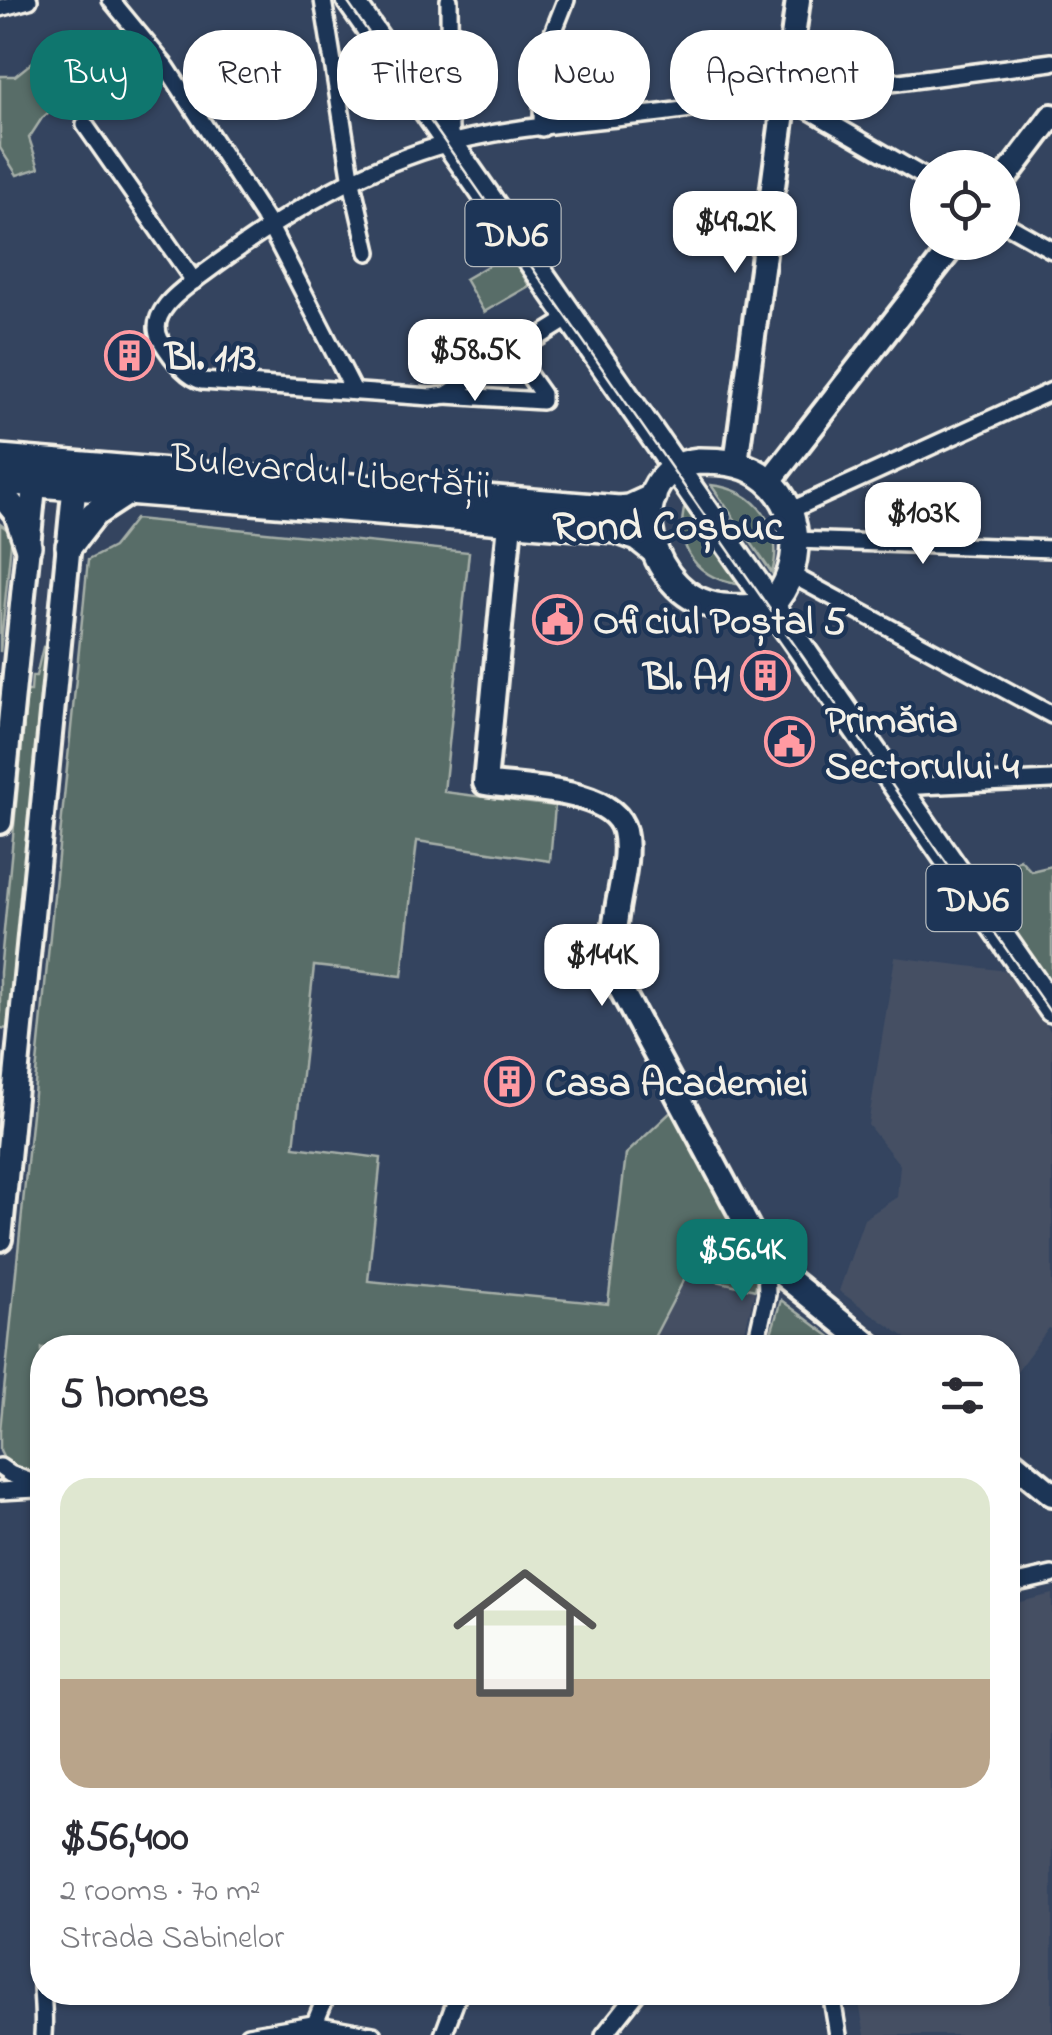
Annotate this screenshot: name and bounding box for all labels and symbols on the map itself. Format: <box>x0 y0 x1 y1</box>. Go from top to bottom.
pin: $49.2K <box>654 191 816 276</box>
road number: DN6 <box>466 200 560 266</box>
pin: $58.5K <box>394 319 556 404</box>
building icon: Bl. 113 <box>104 329 156 381</box>
place label: Bl. 113 <box>163 330 256 389</box>
street label: Bulevardul Libertății <box>167 431 493 518</box>
pin: $103K <box>853 482 993 567</box>
district label: Rond Coșbuc <box>553 498 785 559</box>
public building icon: Oficiul Poștal 5 <box>532 593 584 645</box>
place label: Oficiul Poștal 5 <box>593 594 846 653</box>
building icon: Bl. A1 <box>739 649 791 701</box>
place label: Bl. A1 <box>641 650 730 709</box>
place label: Primăria Sectorului 4 <box>825 693 1019 798</box>
public building icon: Primăria Sectorului 4 <box>764 715 816 767</box>
road number: DN6 <box>926 865 1022 931</box>
pin: $144K <box>532 924 672 1009</box>
building icon: Casa Academiei <box>484 1055 536 1107</box>
place label: Casa Academiei <box>545 1056 808 1115</box>
pin: $56.4K <box>661 1219 823 1304</box>

